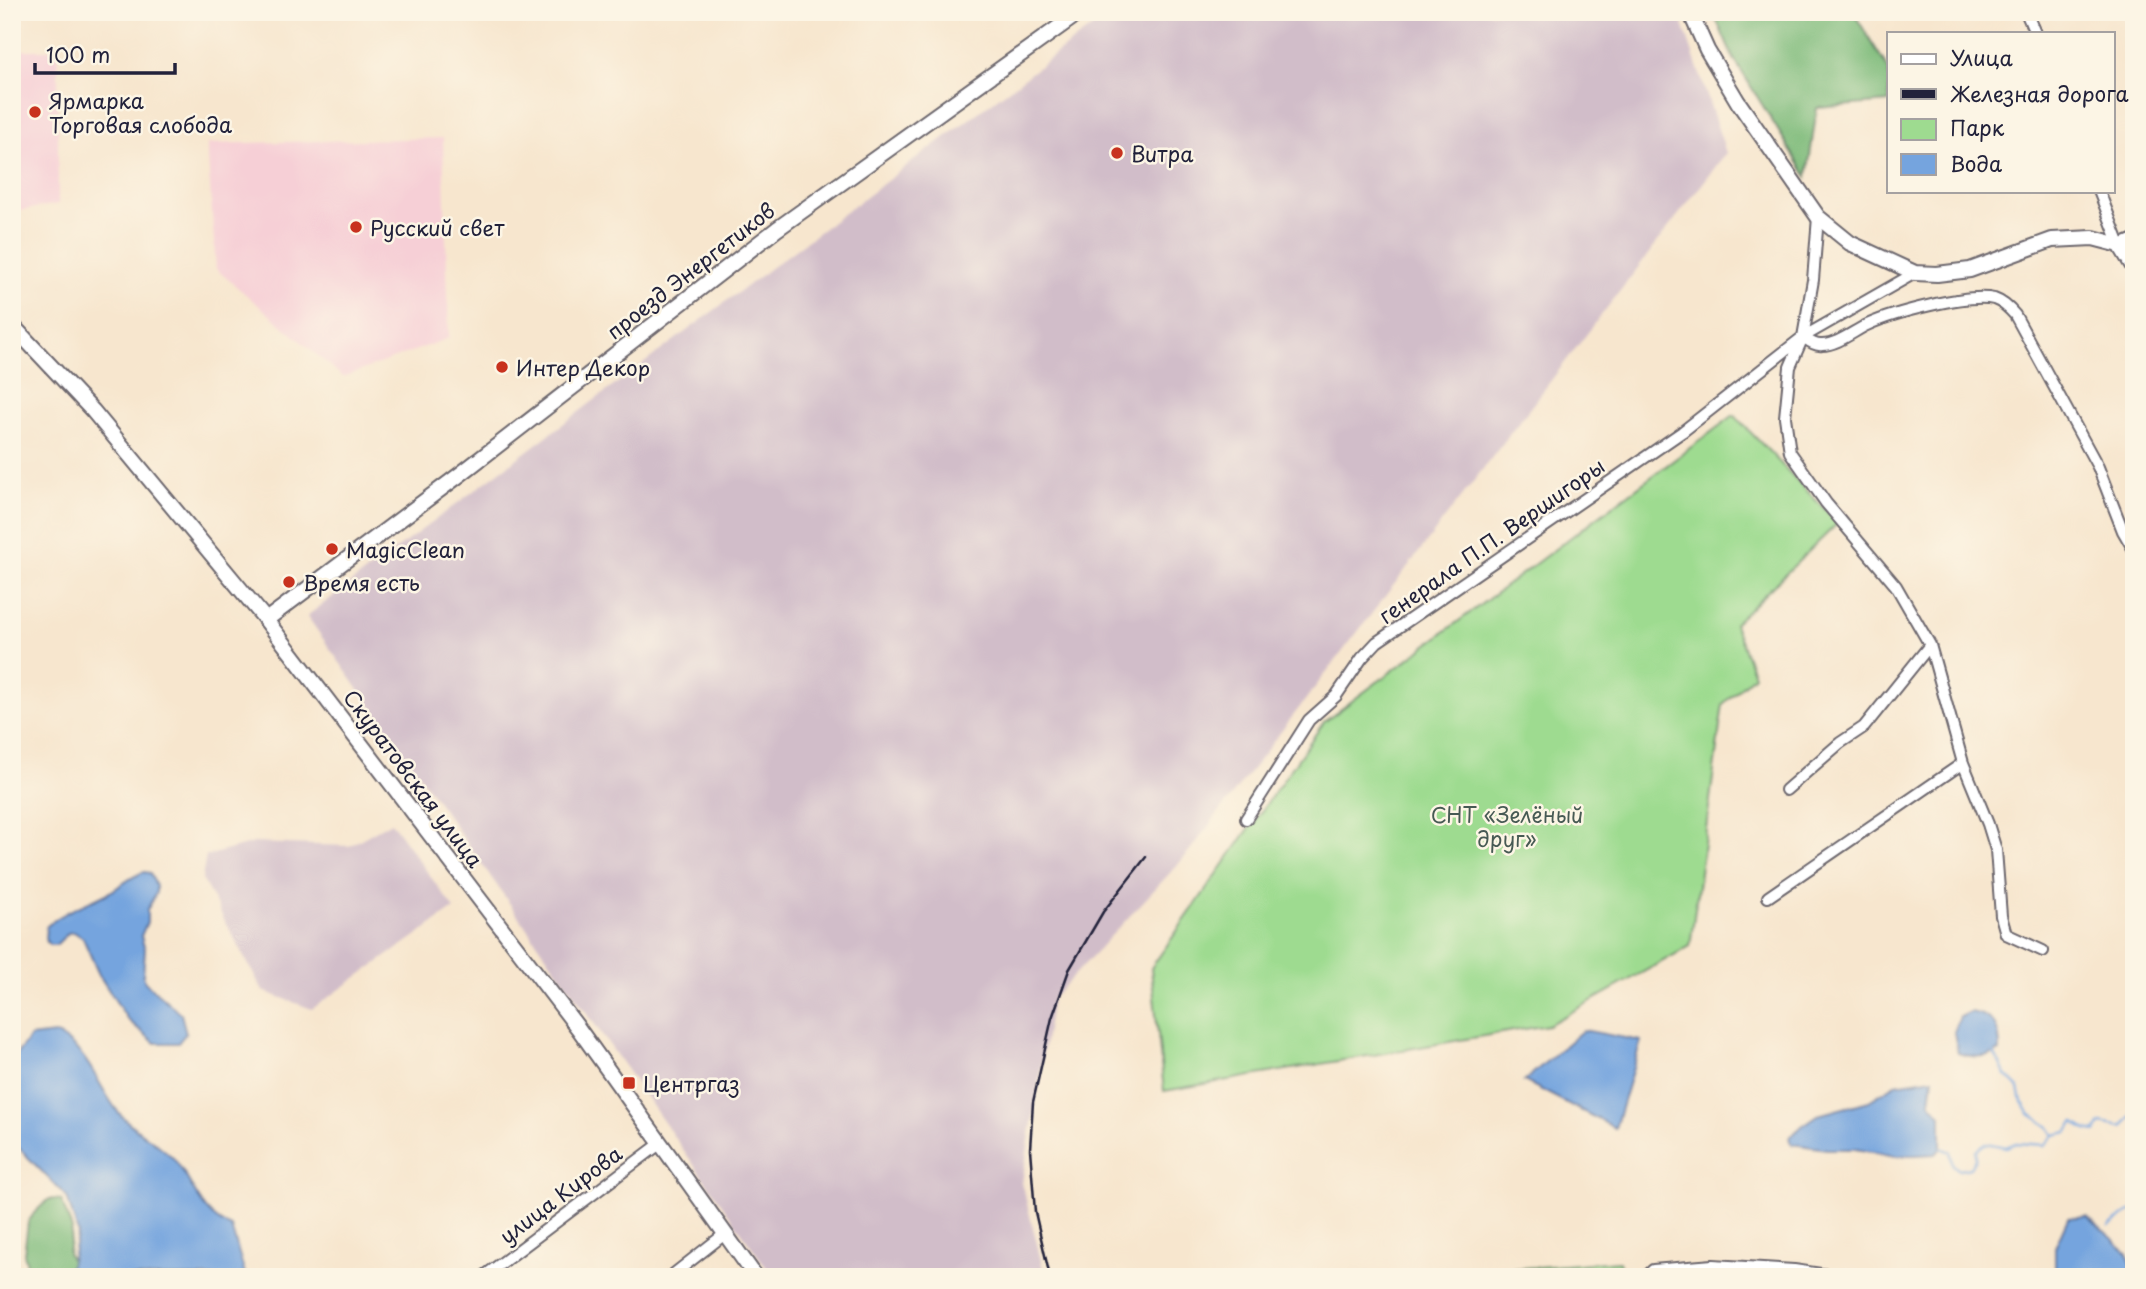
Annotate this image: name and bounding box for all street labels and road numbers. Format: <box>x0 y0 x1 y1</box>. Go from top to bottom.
street label: проезд Энергетиков <box>599 194 781 346</box>
street label: генерала П.П. Вершигоры <box>1371 449 1611 631</box>
street label: Скуратовская улица <box>336 682 492 874</box>
street label: улица Кирова <box>492 1137 628 1251</box>

